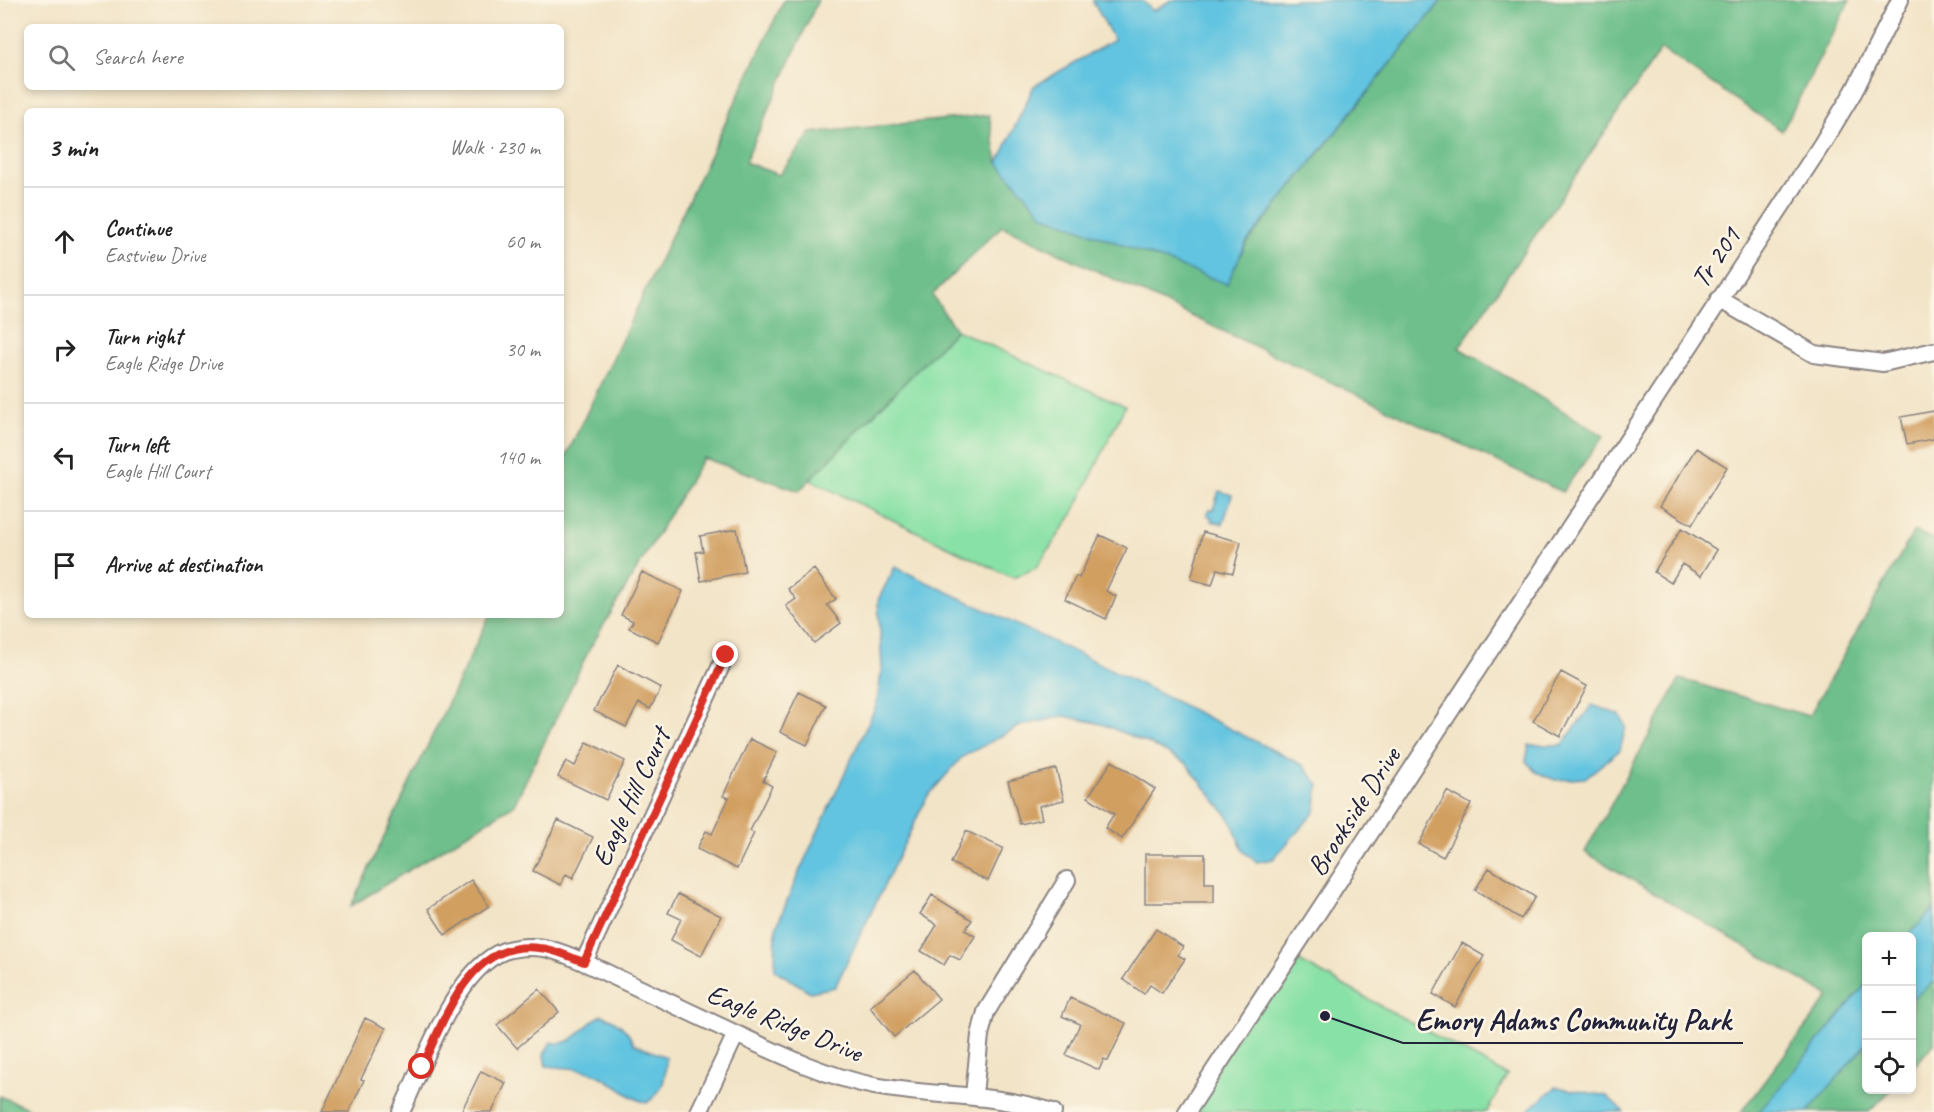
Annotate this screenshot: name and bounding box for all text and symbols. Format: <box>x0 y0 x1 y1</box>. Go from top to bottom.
search box <box>24 24 564 90</box>
icon: search <box>45 41 78 74</box>
text: Search here <box>93 43 183 71</box>
text: 3 min <box>48 131 98 164</box>
text: Walk · 230 m <box>450 135 540 160</box>
text: Continue <box>105 215 171 243</box>
street label: Tr 201 <box>1683 219 1749 294</box>
icon: ahead <box>48 225 81 258</box>
text: 60 m <box>506 229 540 254</box>
text: Eastview Drive <box>105 243 205 268</box>
text: Turn right <box>105 323 182 351</box>
icon: right <box>48 333 81 366</box>
text: 30 m <box>506 337 540 362</box>
text: Eagle Ridge Drive <box>105 351 223 376</box>
text: Turn left <box>105 431 169 459</box>
icon: left <box>48 441 81 474</box>
text: 140 m <box>497 445 540 470</box>
text: Eagle Hill Court <box>105 459 211 484</box>
icon: arrive <box>48 549 81 582</box>
text: Arrive at destination <box>105 551 262 579</box>
route end <box>712 641 738 667</box>
street label: Eagle Hill Court <box>583 719 679 872</box>
street label: Brookside Drive <box>1299 739 1409 882</box>
map controls <box>1862 932 1916 1094</box>
button: + <box>1862 932 1916 986</box>
street label: Eagle Ridge Drive <box>702 975 869 1070</box>
button: − <box>1862 986 1916 1040</box>
callout: Emory Adams Community Park <box>1403 995 1743 1043</box>
text: Emory Adams Community Park <box>1416 1001 1733 1040</box>
button: locate <box>1862 1040 1916 1094</box>
route start <box>408 1053 434 1079</box>

